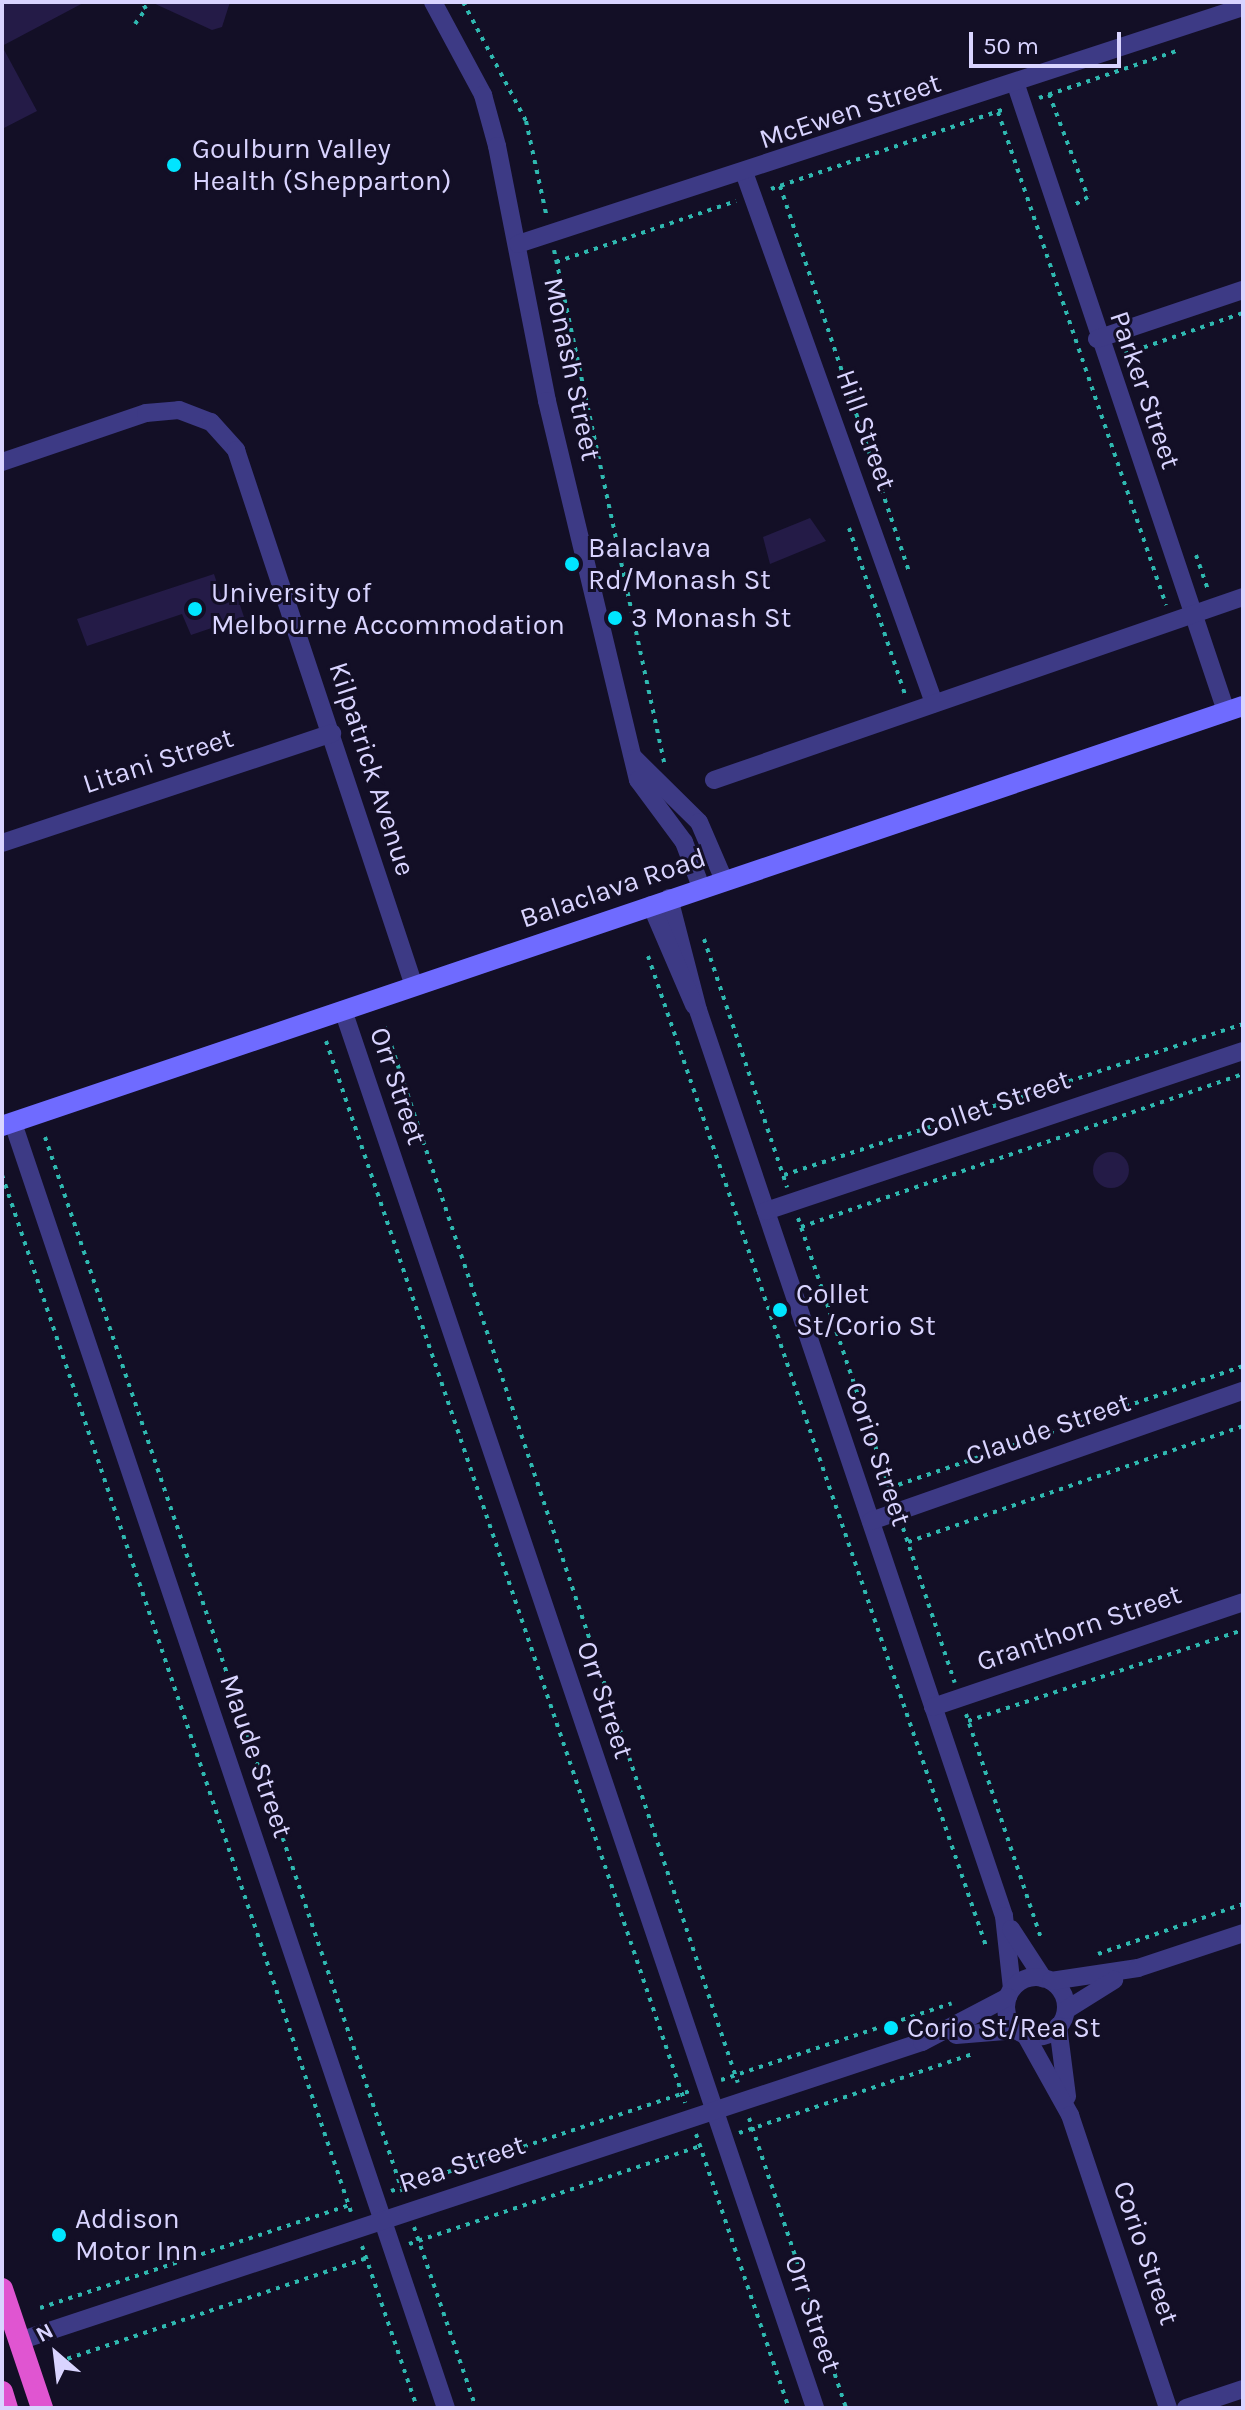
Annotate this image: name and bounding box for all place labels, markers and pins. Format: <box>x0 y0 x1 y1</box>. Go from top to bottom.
place label: Goulburn Valley Health (Shepparton) <box>192 132 452 198</box>
marker: Goulburn Valley Health (Shepparton) <box>163 154 185 176</box>
place label: Balaclava Rd/Monash St <box>588 531 771 597</box>
marker: Balaclava Rd/Monash St <box>563 555 581 573</box>
place label: University of Melbourne Accommodation <box>211 576 565 642</box>
marker: University of Melbourne Accommodation <box>186 600 204 618</box>
place label: 3 Monash St <box>631 601 791 635</box>
marker: 3 Monash St <box>606 609 624 627</box>
place label: Collet St/Corio St <box>796 1277 936 1343</box>
marker: Collet St/Corio St <box>771 1301 789 1319</box>
place label: Corio St/Rea St <box>907 2011 1100 2045</box>
marker: Corio St/Rea St <box>882 2019 900 2037</box>
place label: Addison Motor Inn <box>75 2202 198 2268</box>
marker: Addison Motor Inn <box>50 2226 68 2244</box>

